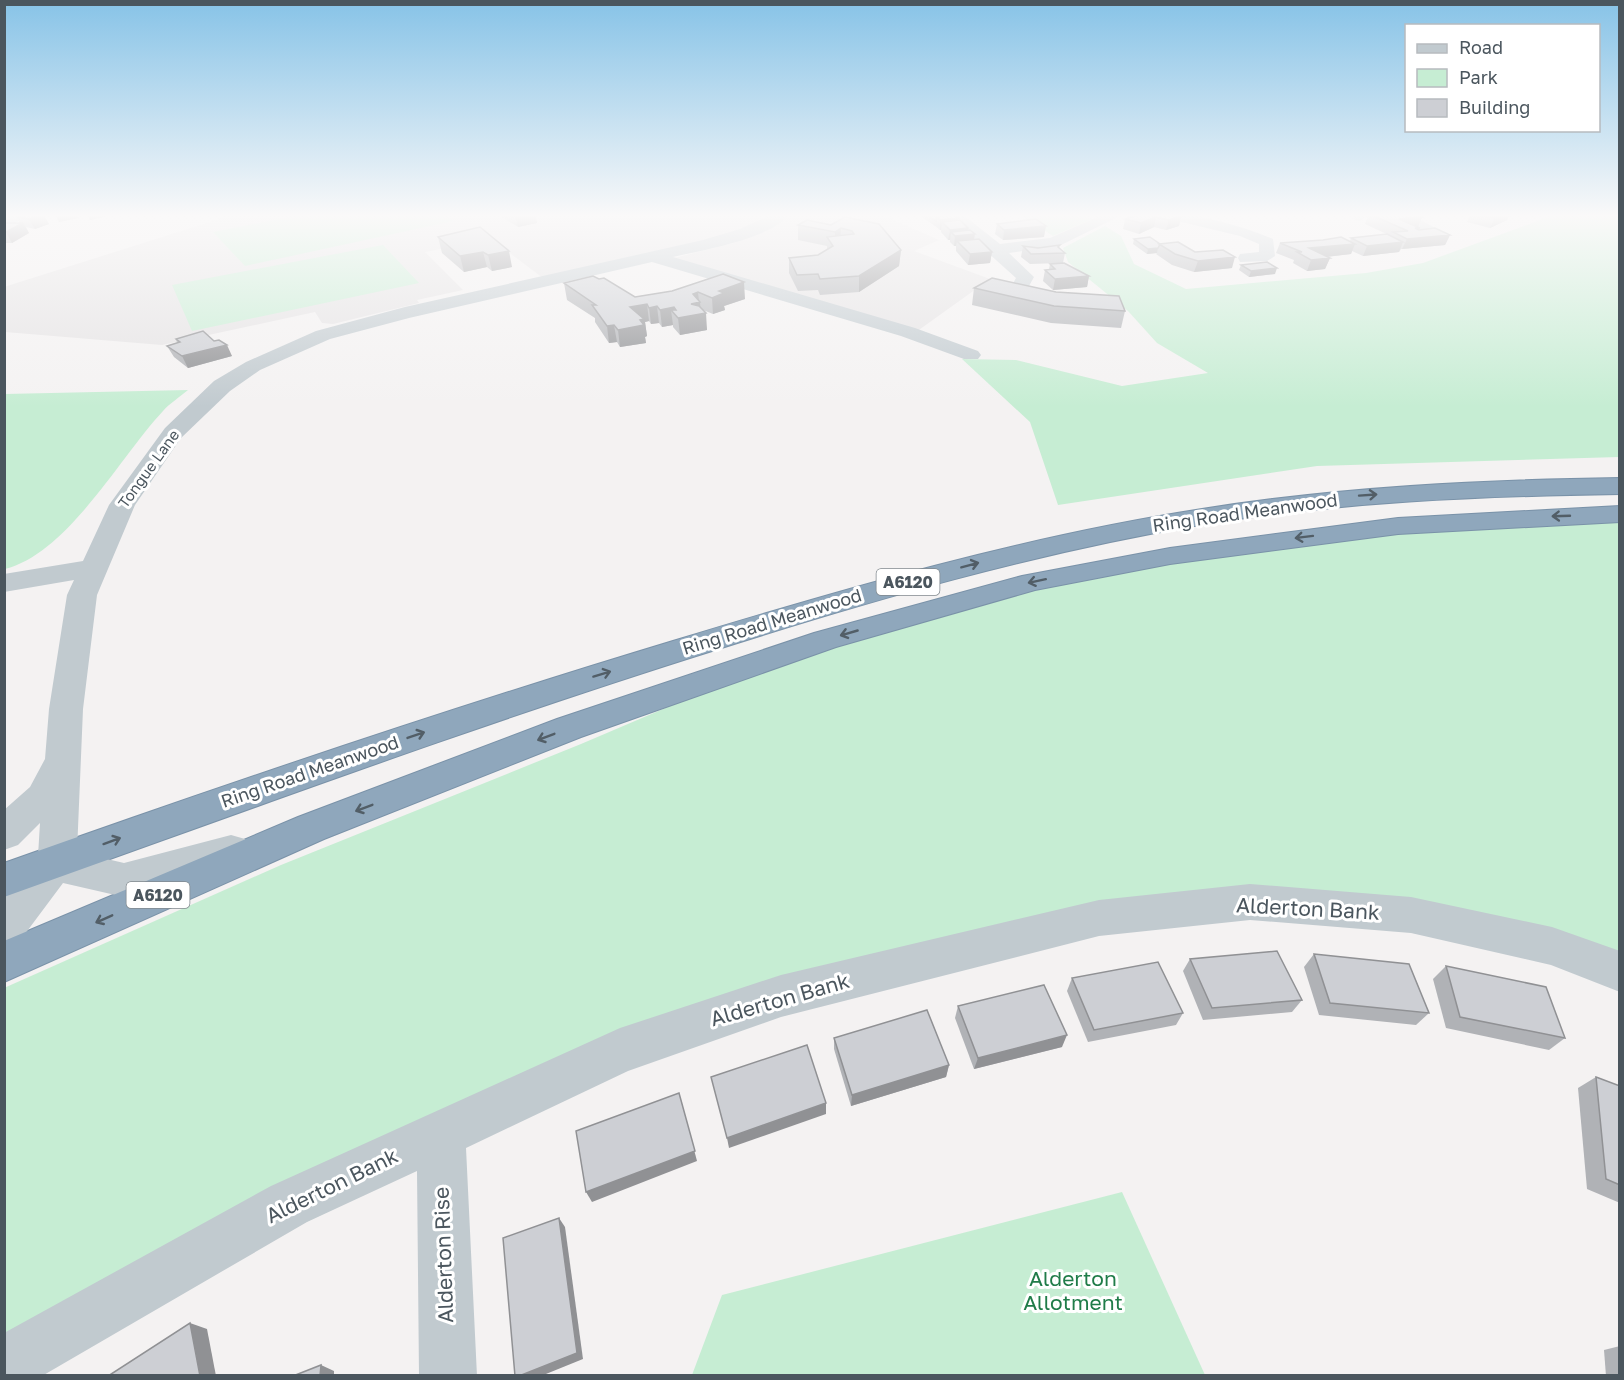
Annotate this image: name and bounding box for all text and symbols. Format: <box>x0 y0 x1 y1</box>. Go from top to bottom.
legend <box>1405 24 1600 132</box>
text: Road <box>1459 36 1503 58</box>
text: Park <box>1459 66 1498 88</box>
text: Building <box>1459 96 1530 118</box>
street label: Tongue Lane <box>114 426 183 511</box>
street label: Ring Road Meanwood <box>1151 488 1339 536</box>
one-way arrow <box>1358 490 1378 501</box>
one-way arrow <box>1552 510 1572 521</box>
one-way arrow <box>1295 532 1314 543</box>
one-way arrow <box>960 559 979 570</box>
road number: A6120 <box>876 569 940 595</box>
one-way arrow <box>1028 576 1048 587</box>
street label: Ring Road Meanwood <box>679 583 864 659</box>
one-way arrow <box>840 628 859 639</box>
one-way arrow <box>592 668 611 679</box>
one-way arrow <box>407 729 425 740</box>
street label: Ring Road Meanwood <box>218 730 401 812</box>
one-way arrow <box>537 732 556 743</box>
one-way arrow <box>355 803 374 814</box>
one-way arrow <box>102 835 121 846</box>
road number: A6120 <box>126 882 190 908</box>
street label: Alderton Bank <box>1236 891 1381 925</box>
one-way arrow <box>95 914 113 925</box>
street label: Alderton Bank <box>707 967 853 1031</box>
street label: Alderton Bank <box>261 1142 402 1228</box>
street label: Alderton Rise <box>428 1186 458 1324</box>
park label: Alderton Allotment <box>1023 1265 1123 1315</box>

